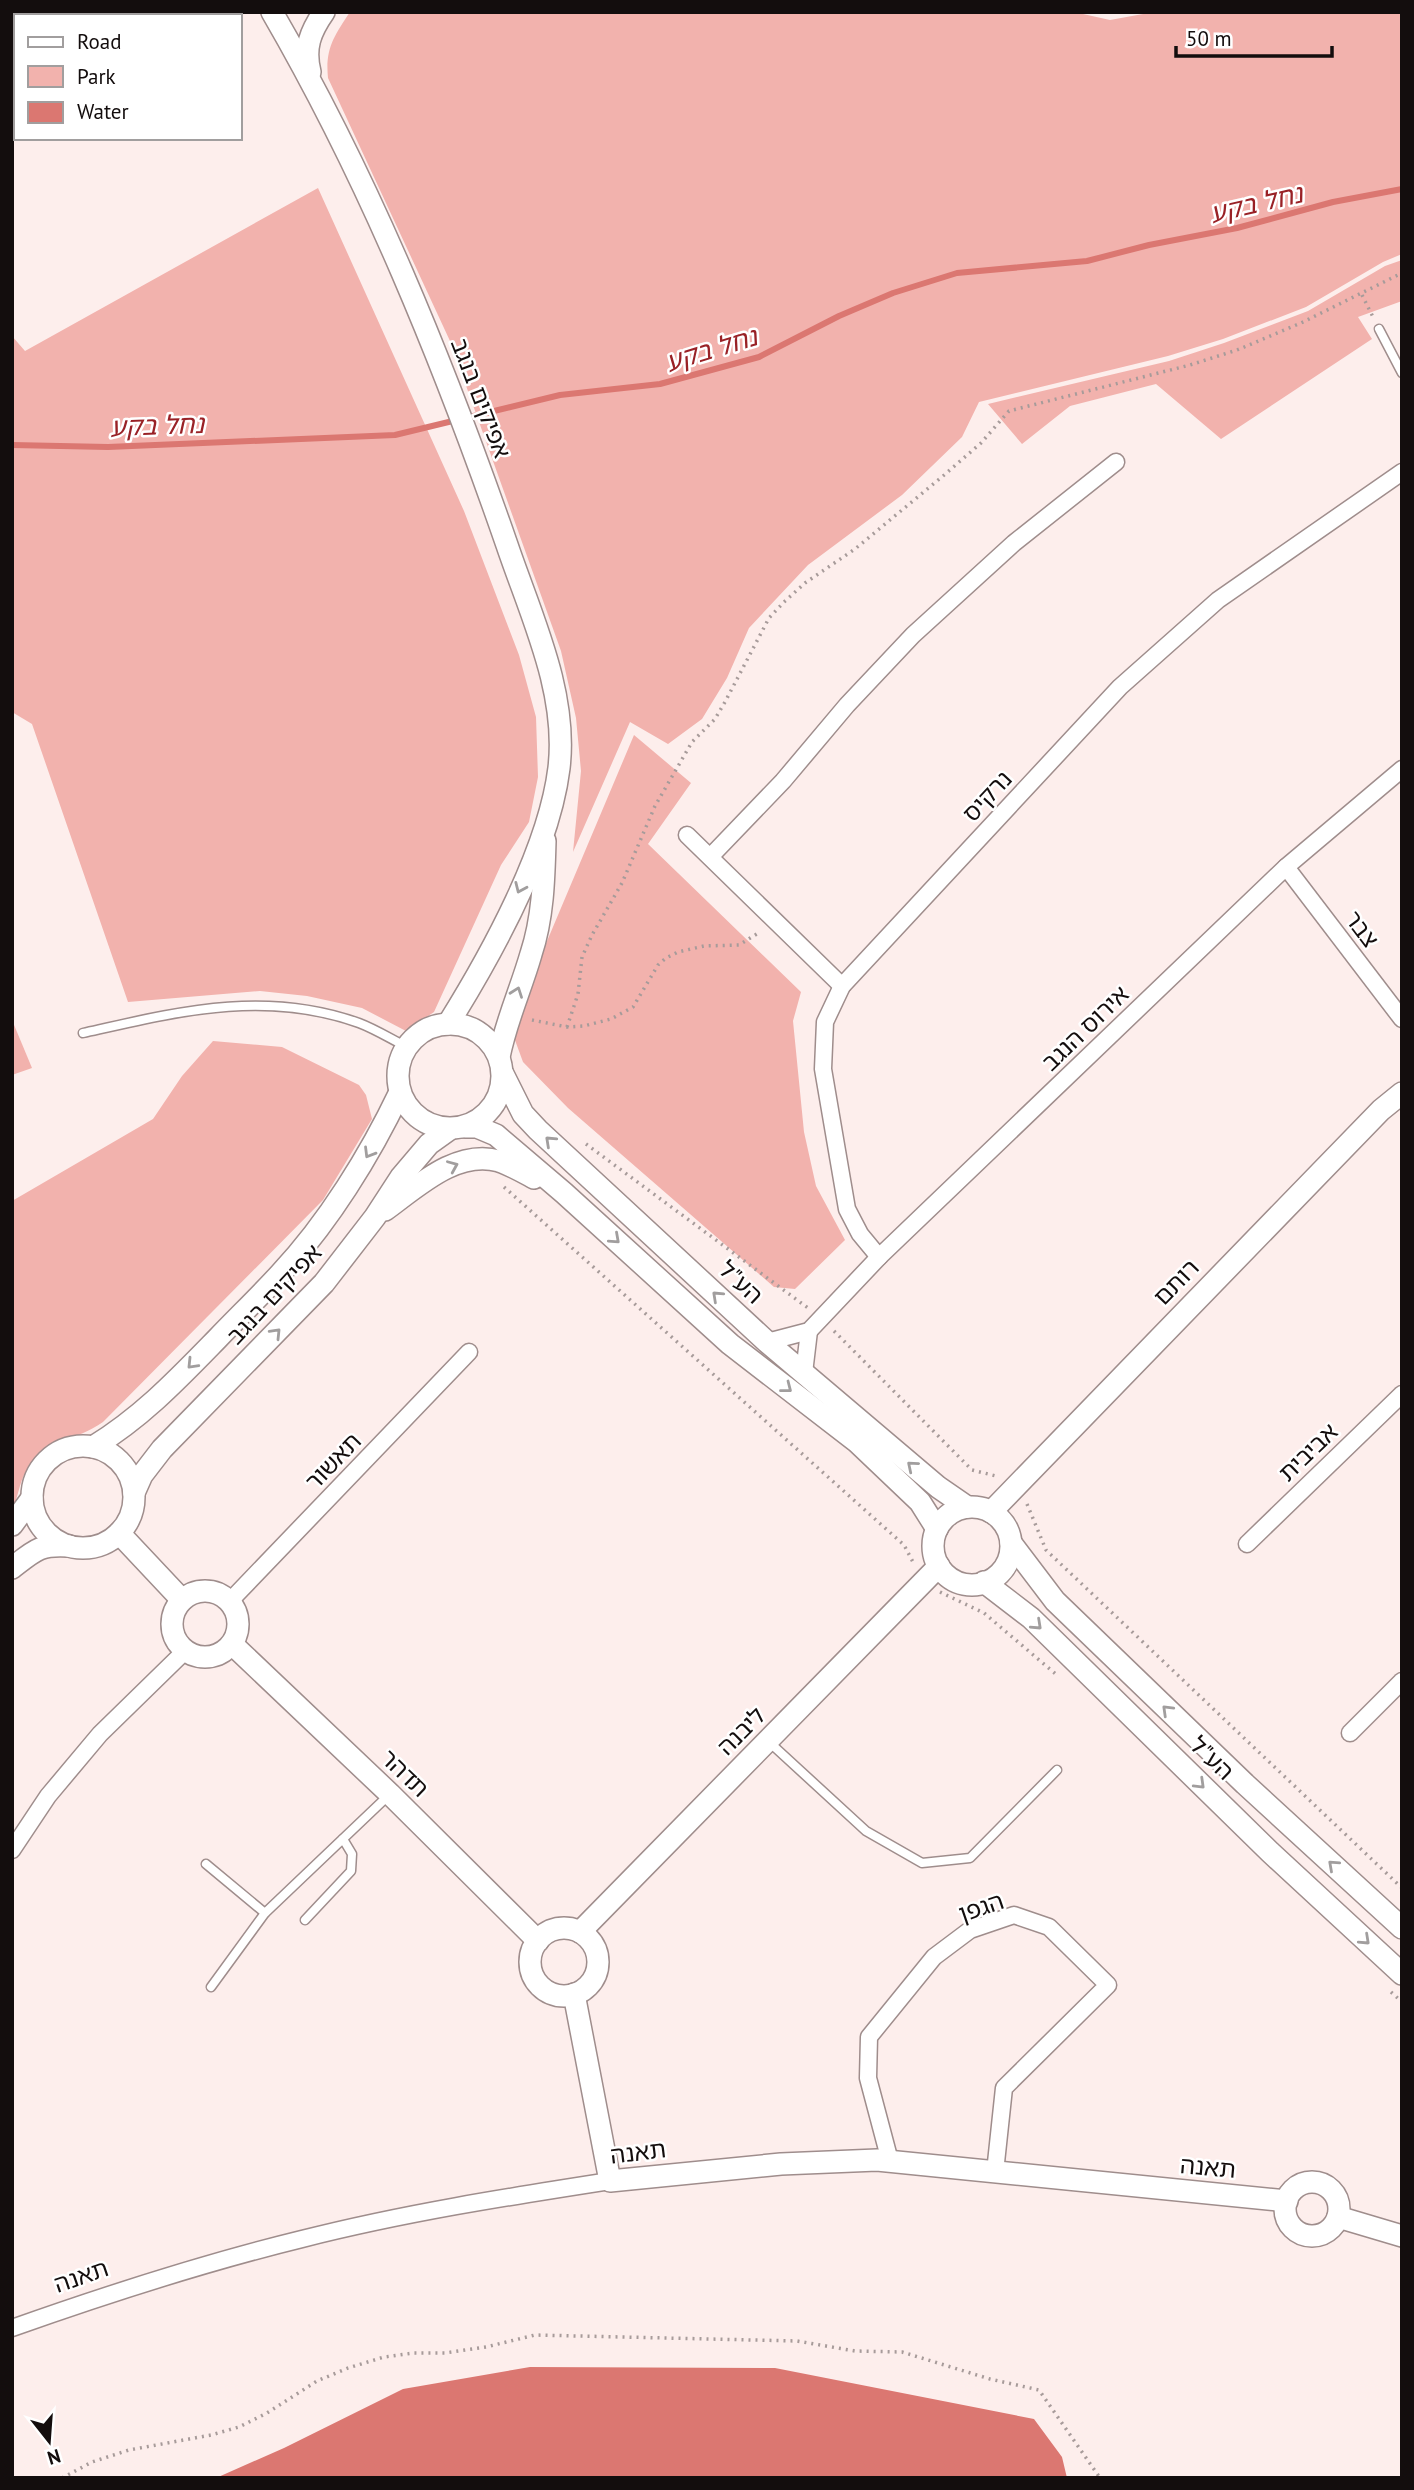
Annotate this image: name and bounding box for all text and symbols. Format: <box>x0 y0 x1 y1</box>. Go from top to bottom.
legend <box>14 14 242 140</box>
scale bar <box>1176 14 1332 58</box>
text: 50 m <box>1186 25 1232 52</box>
text: Road <box>77 28 121 55</box>
text: Park <box>77 63 116 90</box>
text: Water <box>77 98 129 125</box>
water label: נחל בקע <box>1206 176 1308 230</box>
water label: נחל בקע <box>661 319 763 379</box>
street label: אפיקים בנגב <box>444 334 518 462</box>
water label: נחל בקע <box>109 407 207 443</box>
street label: נרקיס <box>956 764 1018 828</box>
one-way arrow <box>514 881 528 893</box>
street label: צבר <box>1338 904 1386 954</box>
street label: אירוס הנגב <box>1035 979 1135 1077</box>
one-way arrow <box>509 986 523 998</box>
one-way arrow <box>545 1137 558 1150</box>
one-way arrow <box>364 1145 377 1158</box>
one-way arrow <box>446 1161 458 1175</box>
one-way arrow <box>607 1231 620 1243</box>
street label: אפיקים בנגב <box>220 1237 328 1351</box>
street label: רותם <box>1147 1252 1205 1312</box>
street label: הע"ל <box>712 1254 770 1310</box>
one-way arrow <box>712 1291 725 1304</box>
one-way arrow <box>267 1328 280 1341</box>
one-way arrow <box>188 1356 201 1369</box>
one-way arrow <box>779 1379 791 1392</box>
street label: אביבית <box>1272 1416 1344 1488</box>
street label: תאשור <box>298 1426 368 1496</box>
one-way arrow <box>908 1461 920 1474</box>
one-way arrow <box>1029 1616 1042 1629</box>
street label: ליבנה <box>710 1700 772 1762</box>
one-way arrow <box>1163 1705 1176 1718</box>
street label: הע"ל <box>1183 1730 1241 1786</box>
street label: תדהר <box>374 1743 436 1803</box>
one-way arrow <box>1192 1775 1205 1788</box>
one-way arrow <box>1328 1861 1341 1873</box>
street label: הגפן <box>954 1885 1008 1929</box>
one-way arrow <box>1357 1932 1370 1944</box>
street label: תאנה <box>608 2133 668 2171</box>
street label: תאנה <box>1179 2149 1237 2185</box>
street label: תאנה <box>50 2252 112 2300</box>
north arrow <box>14 2406 84 2476</box>
text: N <box>44 2444 63 2471</box>

